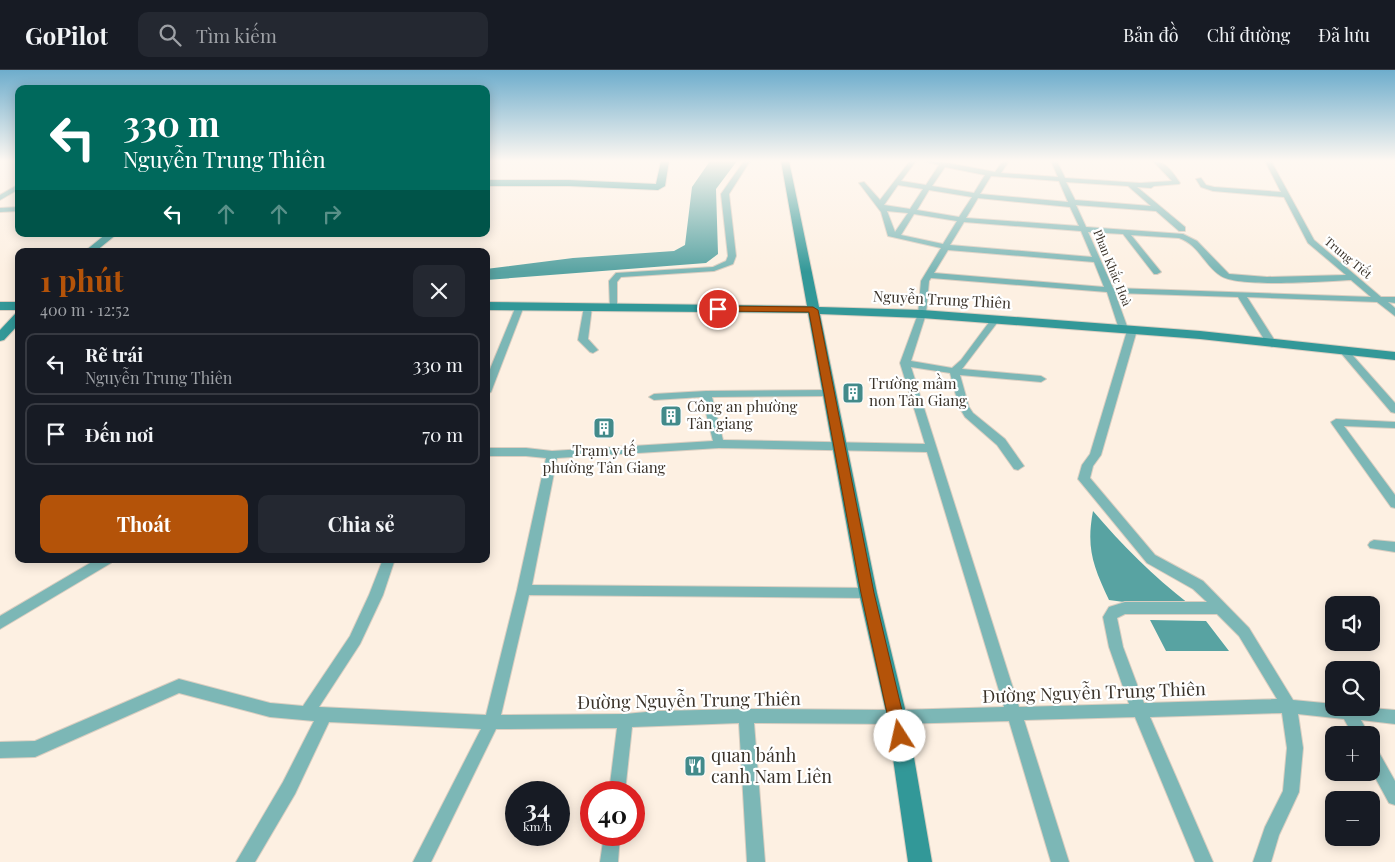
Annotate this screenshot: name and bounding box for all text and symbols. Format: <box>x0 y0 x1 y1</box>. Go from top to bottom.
search box <box>138 12 488 57</box>
text: GoPilot <box>25 19 108 51</box>
icon: search <box>156 21 184 49</box>
text: Tìm kiếm <box>196 22 277 48</box>
text: Bản đồ <box>1123 23 1179 47</box>
text: Chỉ đường <box>1207 23 1290 47</box>
text: Đã lưu <box>1318 23 1370 47</box>
text: 330 m <box>123 99 220 146</box>
icon: left <box>40 105 105 170</box>
text: Nguyễn Trung Thiên <box>123 144 326 174</box>
icon: left <box>159 200 187 228</box>
icon: ahead <box>212 200 240 228</box>
icon: ahead <box>265 200 293 228</box>
icon: right <box>318 200 346 228</box>
street label: Phan Khắc Hoà <box>1090 227 1136 308</box>
street label: Trung Tiết <box>1322 233 1376 282</box>
text: 1 phút <box>40 260 123 300</box>
button: close <box>413 265 465 317</box>
street label: Nguyễn Trung Thiên <box>873 285 1012 313</box>
pin <box>697 288 739 330</box>
icon: arrive <box>704 295 732 323</box>
text: 400 m · 12:52 <box>40 299 130 320</box>
text: Rẽ trái <box>85 341 143 367</box>
icon: left <box>42 350 70 378</box>
text: 330 m <box>413 351 463 377</box>
text: Nguyễn Trung Thiên <box>85 367 232 388</box>
place label: Trường mầm non Tân Giang <box>869 373 967 410</box>
building icon: Trường mầm non Tân Giang <box>841 381 865 405</box>
place label: Công an phường Tân giang <box>687 396 797 433</box>
building icon: Công an phường Tân giang <box>659 404 683 428</box>
building icon: Trạm y tế phường Tân Giang <box>592 416 616 440</box>
icon: arrive <box>42 420 70 448</box>
text: Đến nơi <box>85 421 154 447</box>
text: 70 m <box>422 421 463 447</box>
place label: Trạm y tế phường Tân Giang <box>543 439 666 477</box>
button: Thoát <box>40 495 248 553</box>
button: Chia sẻ <box>258 495 465 553</box>
map controls <box>1325 596 1380 846</box>
button: sound <box>1325 596 1380 651</box>
button: search <box>1325 661 1380 716</box>
street label: Đường Nguyễn Trung Thiên <box>982 676 1206 708</box>
street label: Đường Nguyễn Trung Thiên <box>577 686 801 714</box>
position arrow <box>873 709 925 761</box>
button: + <box>1325 726 1380 781</box>
place label: quan bánh canh Nam Liên <box>711 743 832 788</box>
restaurant icon: quan bánh canh Nam Liên <box>683 754 707 778</box>
speed limit sign: 40 <box>580 781 645 846</box>
text: 34 <box>525 791 550 824</box>
button: − <box>1325 791 1380 846</box>
text: km/h <box>523 818 552 834</box>

